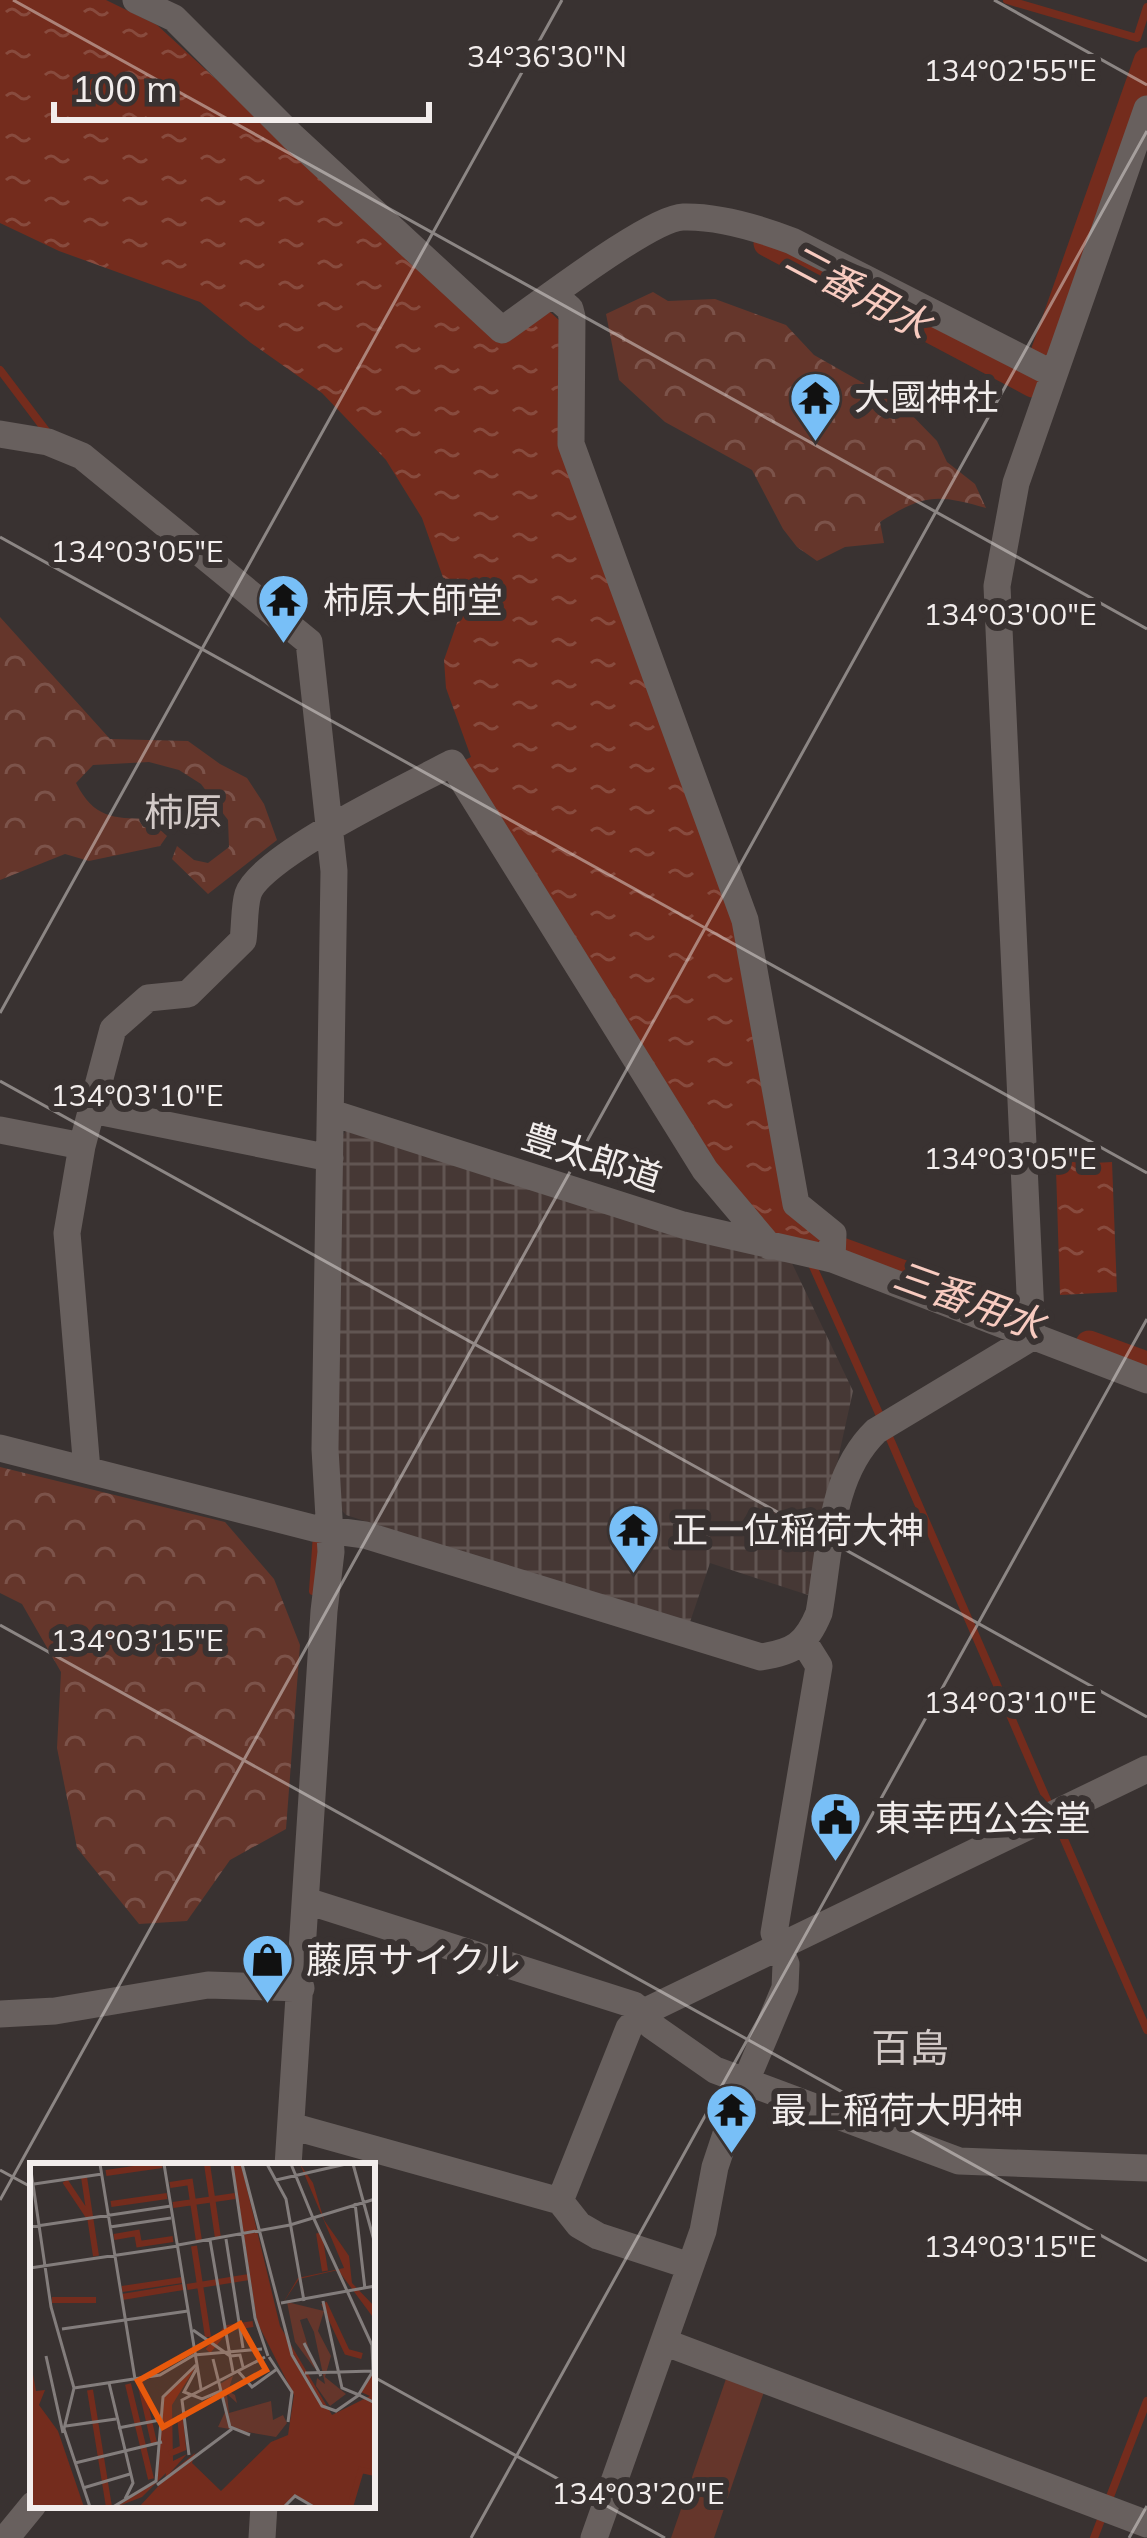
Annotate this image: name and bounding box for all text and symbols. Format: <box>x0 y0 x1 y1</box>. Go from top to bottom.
text: 34°36'30"N <box>467 37 627 75</box>
scale bar <box>54 48 429 122</box>
text: 134°02'55"E <box>923 51 1097 89</box>
text: 100 m <box>72 66 178 111</box>
water label: 二番用水 <box>778 232 942 351</box>
temple icon: 大國神社 <box>787 369 843 443</box>
place label: 大國神社 <box>854 374 998 419</box>
text: 134°03'05"E <box>50 532 224 570</box>
temple icon: 柿原大師堂 <box>256 572 312 646</box>
place label: 柿原大師堂 <box>323 577 503 622</box>
text: 134°03'00"E <box>923 595 1097 633</box>
district label: 柿原 <box>144 787 222 836</box>
text: 134°03'10"E <box>50 1076 224 1114</box>
street label: 豊太郎道 <box>517 1113 668 1200</box>
text: 134°03'05"E <box>923 1139 1097 1177</box>
water label: 三番用水 <box>887 1250 1055 1351</box>
temple icon: 正一位稲荷大神 <box>605 1502 661 1576</box>
place label: 正一位稲荷大神 <box>672 1507 924 1552</box>
text: 134°03'15"E <box>50 1621 224 1659</box>
text: 134°03'10"E <box>923 1683 1097 1721</box>
public building icon: 東幸西公会堂 <box>808 1790 864 1864</box>
place label: 東幸西公会堂 <box>875 1795 1091 1840</box>
shop icon: 藤原サイクル <box>239 1932 295 2006</box>
place label: 藤原サイクル <box>306 1937 520 1982</box>
district label: 百島 <box>871 2023 949 2072</box>
temple icon: 最上稲荷大明神 <box>704 2082 760 2156</box>
place label: 最上稲荷大明神 <box>771 2087 1023 2132</box>
inset map <box>30 2163 375 2508</box>
text: 134°03'15"E <box>923 2227 1097 2265</box>
text: 134°03'20"E <box>551 2474 725 2512</box>

